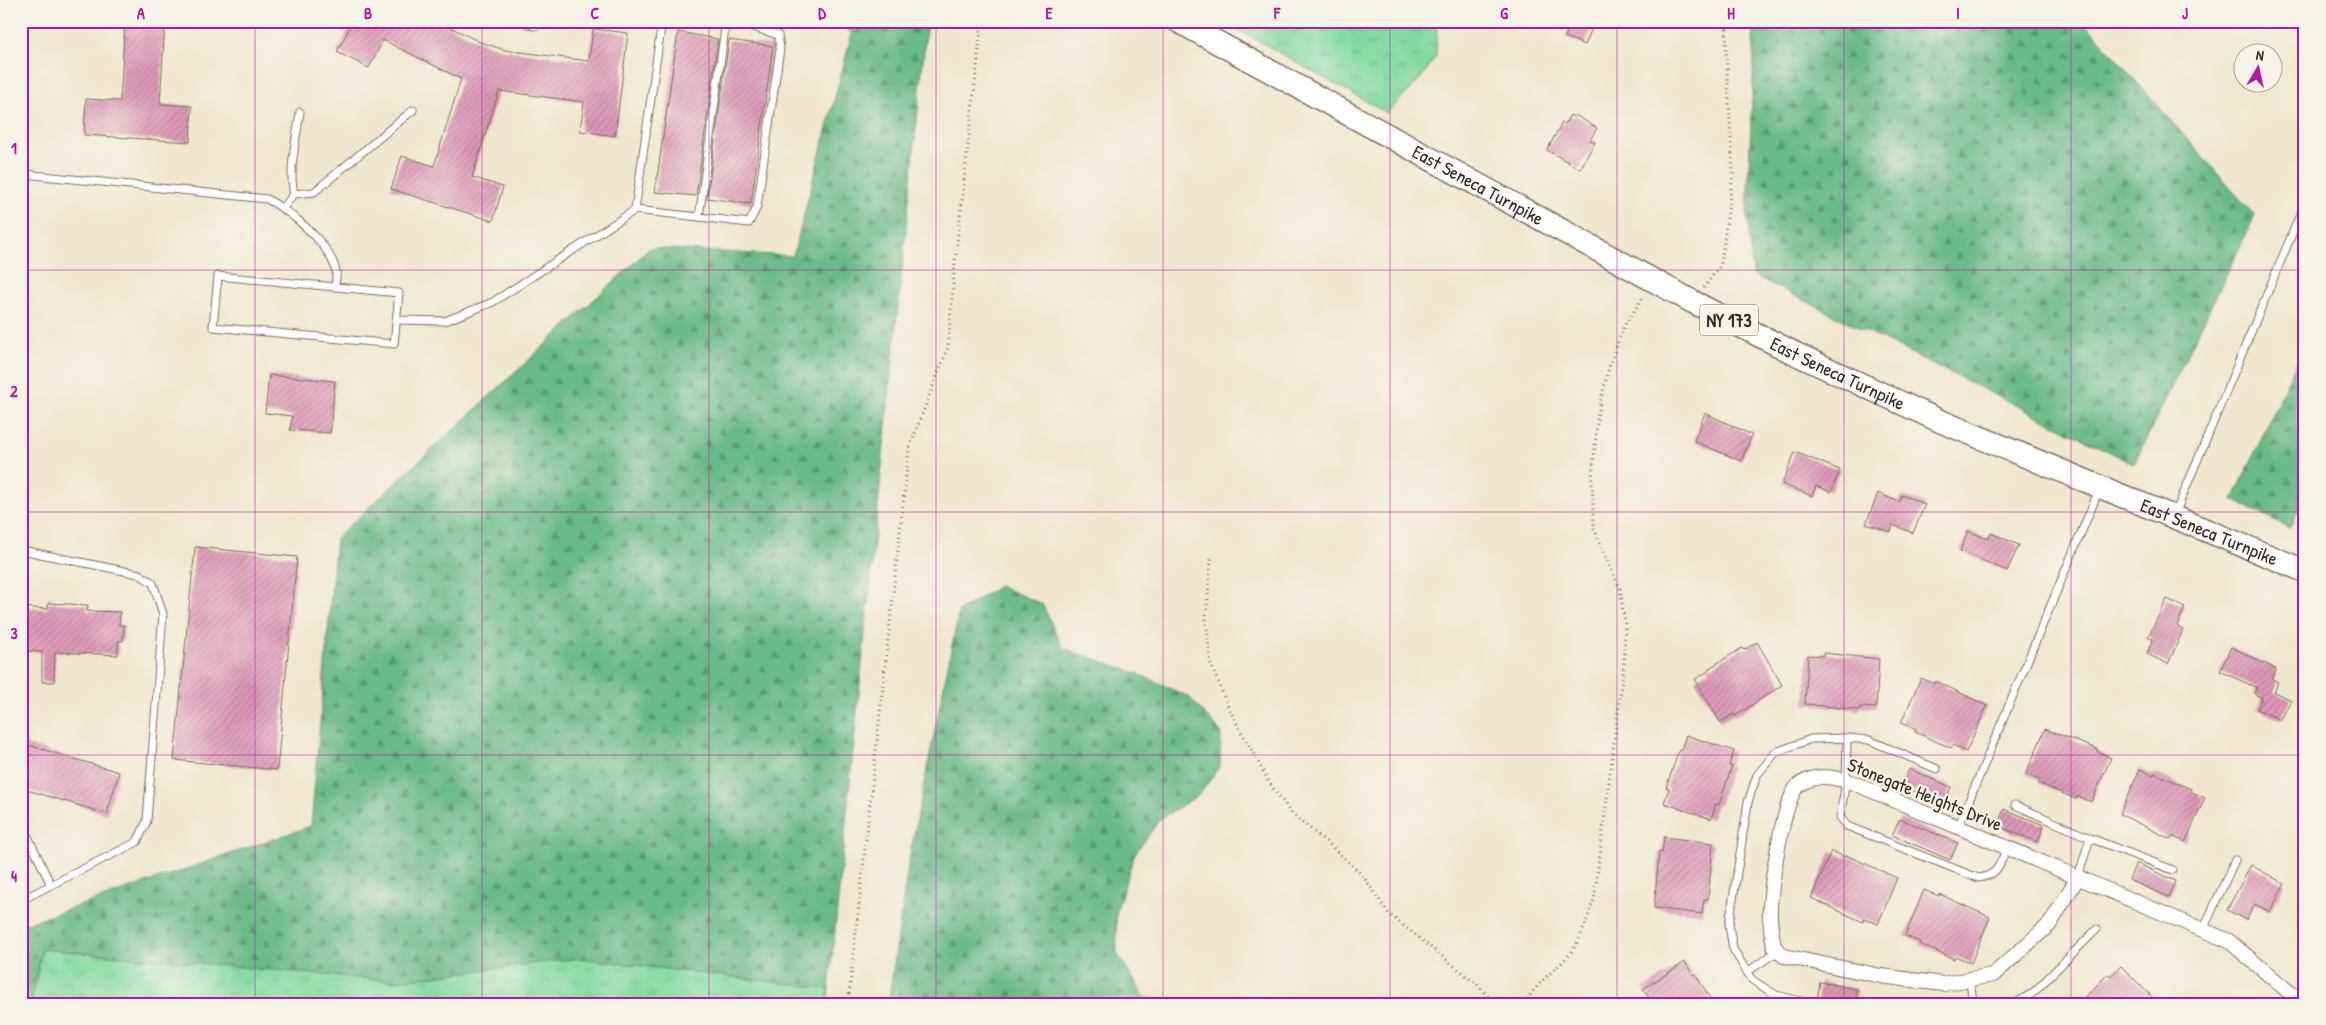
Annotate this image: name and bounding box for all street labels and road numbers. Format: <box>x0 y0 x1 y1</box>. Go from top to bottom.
street label: East Seneca Turnpike <box>1408 138 1549 231</box>
road number: NY 173 <box>1700 304 1758 336</box>
street label: East Seneca Turnpike <box>1766 330 1910 416</box>
street label: East Seneca Turnpike <box>2137 492 2282 572</box>
street label: Stonegate Heights Drive <box>1844 751 2007 837</box>

